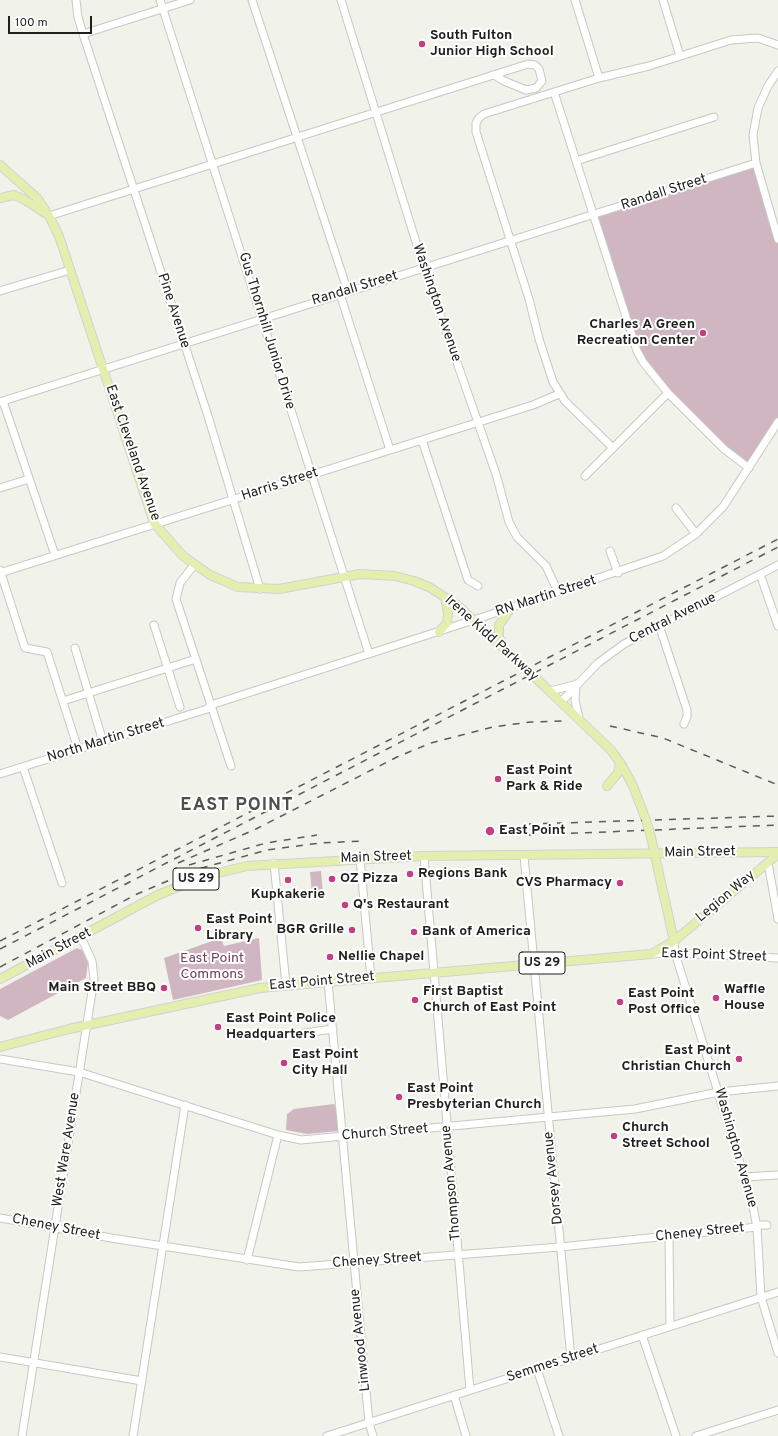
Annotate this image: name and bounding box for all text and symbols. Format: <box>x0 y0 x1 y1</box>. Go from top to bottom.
scale bar <box>10 8 94 34</box>
text: 100 m <box>15 15 48 31</box>
place label: South Fulton Junior High School <box>430 28 554 60</box>
marker: South Fulton Junior High School <box>417 39 427 49</box>
street label: Randall Street <box>619 171 709 215</box>
street label: Washington Avenue <box>408 242 464 364</box>
street label: Gus Thornhill Junior Drive <box>234 250 298 412</box>
street label: Randall Street <box>310 268 400 310</box>
street label: Pine Avenue <box>153 271 193 351</box>
place label: Charles A Green Recreation Center <box>577 317 695 350</box>
marker: Charles A Green Recreation Center <box>698 328 708 338</box>
street label: East Cleveland Avenue <box>101 383 163 523</box>
street label: Harris Street <box>240 465 320 505</box>
street label: RN Martin Street <box>494 573 598 621</box>
street label: Central Avenue <box>627 590 719 648</box>
street label: Irene Kidd Parkway <box>441 592 541 686</box>
street label: North Martin Street <box>45 715 167 767</box>
place label: East Point Park & Ride <box>506 763 583 796</box>
marker: East Point Park & Ride <box>493 774 503 784</box>
district label: EAST POINT <box>180 795 294 817</box>
place label: East Point <box>499 823 565 839</box>
marker: East Point <box>484 825 496 837</box>
street label: Main Street <box>664 844 736 862</box>
street label: Main Street <box>340 848 412 868</box>
place label: Regions Bank <box>418 866 508 882</box>
street label: Legion Way <box>693 867 759 927</box>
road number: US 29 <box>173 868 219 890</box>
marker: Regions Bank <box>405 869 415 879</box>
place label: OZ Pizza <box>340 871 398 887</box>
marker: OZ Pizza <box>327 874 337 884</box>
marker: Kupkakerie <box>283 875 293 885</box>
place label: CVS Pharmacy <box>516 875 612 891</box>
marker: CVS Pharmacy <box>615 878 625 888</box>
place label: Kupkakerie <box>251 887 325 903</box>
place label: Q's Restaurant <box>353 897 449 913</box>
marker: Q's Restaurant <box>340 900 350 910</box>
place label: East Point Library <box>206 912 272 944</box>
place label: BGR Grille <box>277 922 344 938</box>
marker: East Point Library <box>193 923 203 933</box>
place label: Bank of America <box>422 924 531 940</box>
street label: Main Street <box>24 925 94 973</box>
marker: BGR Grille <box>347 925 357 935</box>
marker: Bank of America <box>409 927 419 937</box>
street label: East Point Street <box>661 946 767 966</box>
place label: Nellie Chapel <box>338 949 424 965</box>
park label: East Point Commons <box>180 951 244 984</box>
marker: Nellie Chapel <box>325 952 335 962</box>
road number: US 29 <box>519 952 565 974</box>
street label: East Point Street <box>269 969 375 995</box>
place label: Main Street BBQ <box>48 980 156 996</box>
place label: Waffle House <box>724 982 765 1014</box>
marker: Main Street BBQ <box>159 983 169 993</box>
place label: First Baptist Church of East Point <box>423 984 556 1016</box>
place label: East Point Post Office <box>628 986 700 1018</box>
marker: Waffle House <box>711 993 721 1003</box>
marker: First Baptist Church of East Point <box>410 995 420 1005</box>
marker: East Point Post Office <box>615 997 625 1007</box>
place label: East Point Police Headquarters <box>226 1011 336 1044</box>
marker: East Point Police Headquarters <box>213 1022 223 1032</box>
place label: East Point Christian Church <box>622 1043 731 1076</box>
place label: East Point City Hall <box>292 1047 358 1080</box>
marker: East Point Christian Church <box>734 1054 744 1064</box>
marker: East Point City Hall <box>279 1058 289 1068</box>
place label: East Point Presbyterian Church <box>407 1081 541 1114</box>
street label: Washington Avenue <box>710 1086 760 1210</box>
street label: West Ware Avenue <box>50 1092 84 1208</box>
marker: East Point Presbyterian Church <box>394 1092 404 1102</box>
place label: Church Street School <box>622 1120 710 1152</box>
street label: Church Street <box>341 1121 429 1145</box>
street label: Thompson Avenue <box>439 1125 465 1241</box>
street label: Dorsey Avenue <box>541 1131 567 1225</box>
marker: Church Street School <box>609 1131 619 1141</box>
street label: Cheney Street <box>11 1211 101 1245</box>
street label: Cheney Street <box>655 1220 745 1246</box>
street label: Cheney Street <box>332 1250 422 1272</box>
street label: Linwood Avenue <box>347 1288 375 1392</box>
street label: Semmes Street <box>505 1341 601 1387</box>

